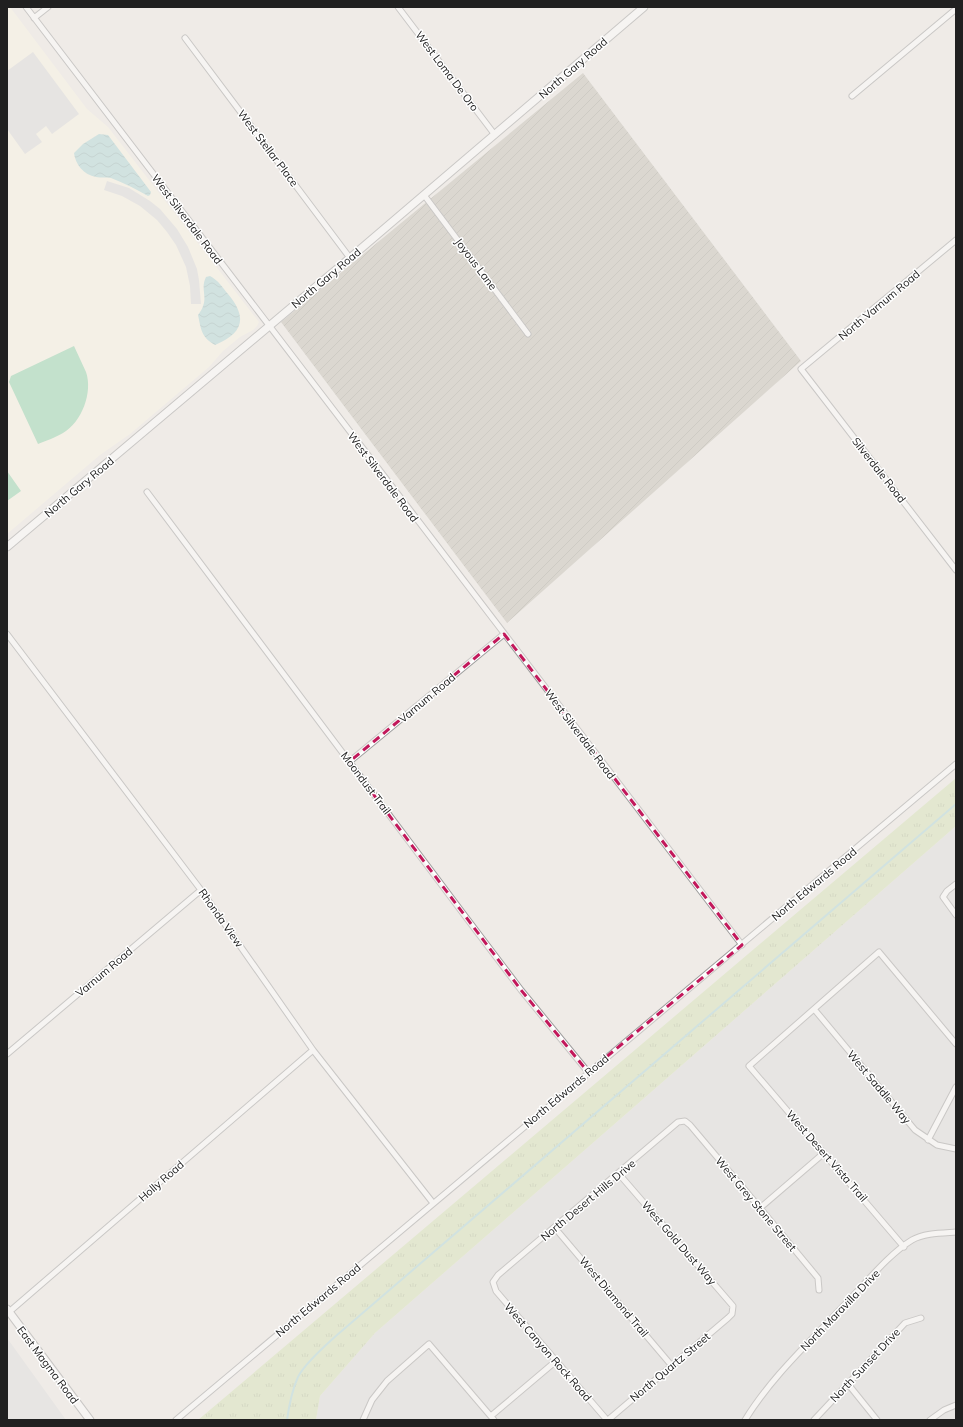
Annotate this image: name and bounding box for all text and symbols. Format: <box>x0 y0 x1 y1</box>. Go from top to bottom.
street label: West Loma De Oro <box>412 28 482 114</box>
street label: North Gary Road <box>536 34 610 102</box>
street label: West Stellar Place <box>235 107 301 189</box>
street label: West Silverdale Road <box>149 171 225 267</box>
street label: Joyous Lane <box>452 235 500 293</box>
street label: North Gary Road <box>288 245 364 311</box>
street label: North Varnum Road <box>835 267 923 343</box>
street label: West Silverdale Road <box>345 429 421 525</box>
street label: Silverdale Road <box>849 434 909 506</box>
street label: North Gary Road <box>41 454 117 520</box>
street label: Varnum Road <box>396 670 458 726</box>
street label: West Silverdale Road <box>542 686 618 782</box>
street label: Moondust Trail <box>338 749 394 817</box>
street label: North Edwards Road <box>769 844 859 924</box>
street label: Rhonda View <box>196 886 247 950</box>
street label: Varnum Road <box>73 944 135 1000</box>
street label: West Saddle Way <box>844 1047 914 1127</box>
street label: North Edwards Road <box>521 1051 611 1131</box>
street label: West Desert Vista Trail <box>783 1107 871 1205</box>
street label: West Grey Stone Street <box>712 1154 800 1254</box>
street label: North Desert Hills Drive <box>538 1156 638 1244</box>
street label: Holly Road <box>135 1157 187 1205</box>
street label: West Gold Dust Way <box>639 1198 719 1288</box>
street label: West Diamond Trail <box>576 1254 652 1340</box>
street label: North Edwards Road <box>273 1260 363 1340</box>
street label: North Maravilla Drive <box>797 1266 883 1354</box>
street label: West Canyon Rock Road <box>501 1300 595 1404</box>
street label: East Magma Road <box>14 1323 82 1407</box>
street label: North Sunset Drive <box>827 1325 903 1405</box>
street label: North Quartz Street <box>627 1329 713 1405</box>

